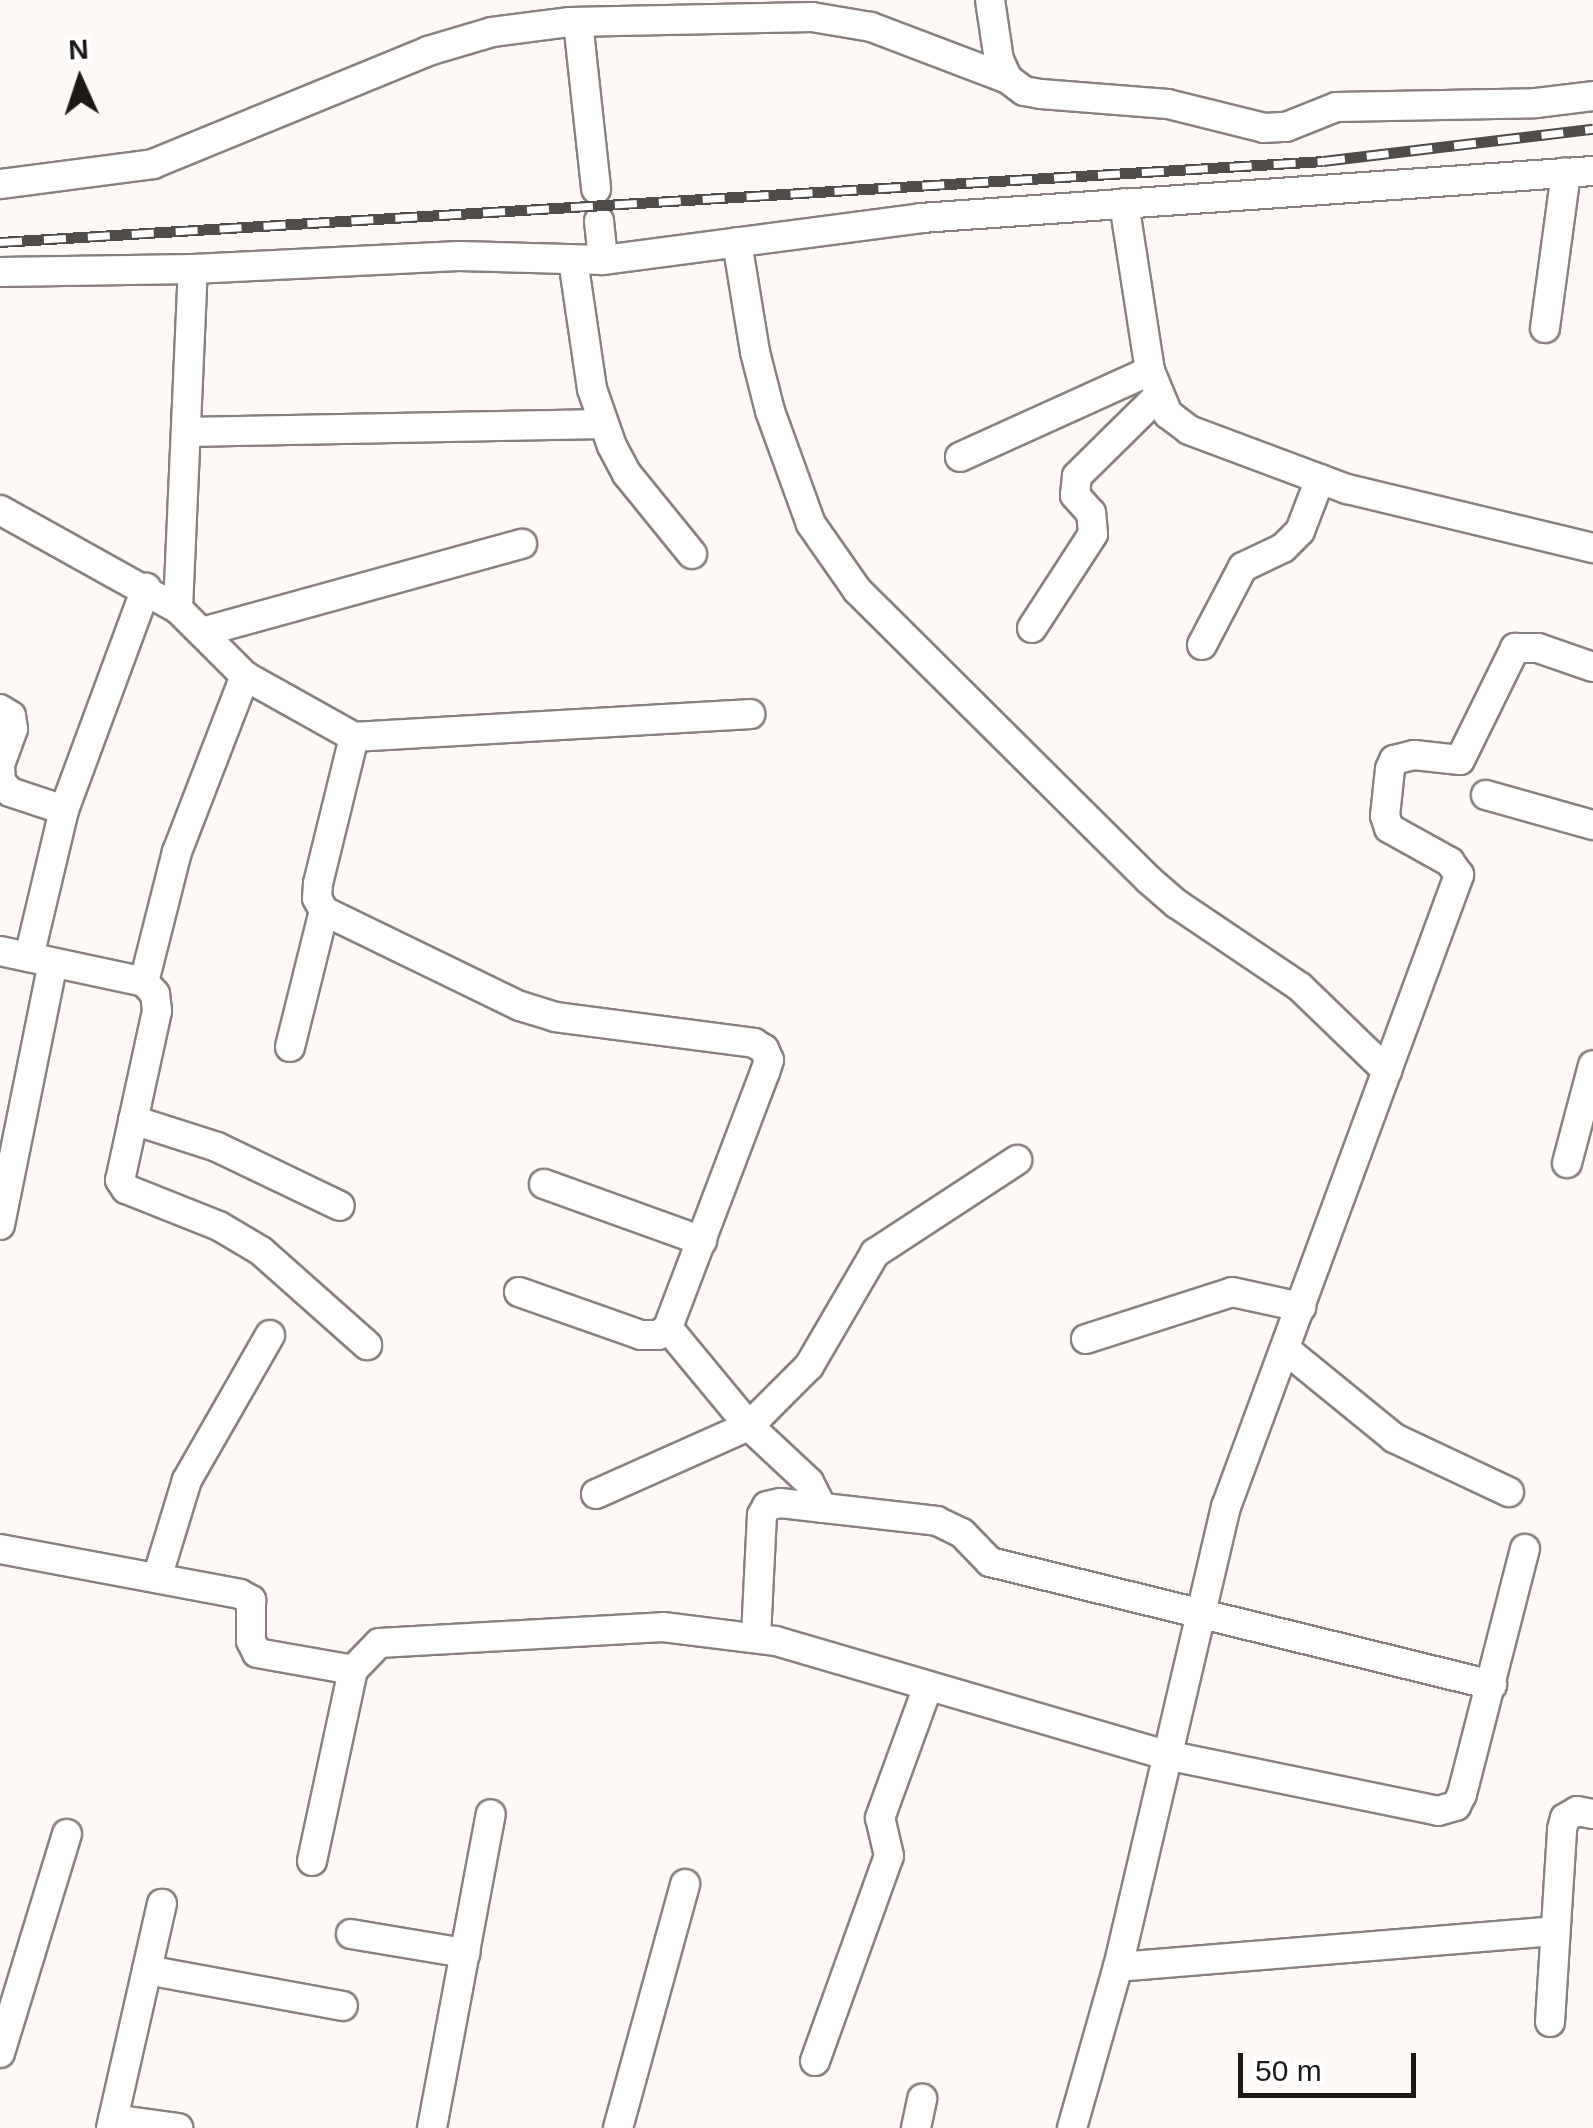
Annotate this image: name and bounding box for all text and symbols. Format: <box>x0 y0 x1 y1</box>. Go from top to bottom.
north arrow <box>30 30 130 130</box>
text: N <box>67 34 89 66</box>
scale bar <box>1243 2033 1420 2095</box>
text: 50 m <box>1255 2054 1322 2087</box>

